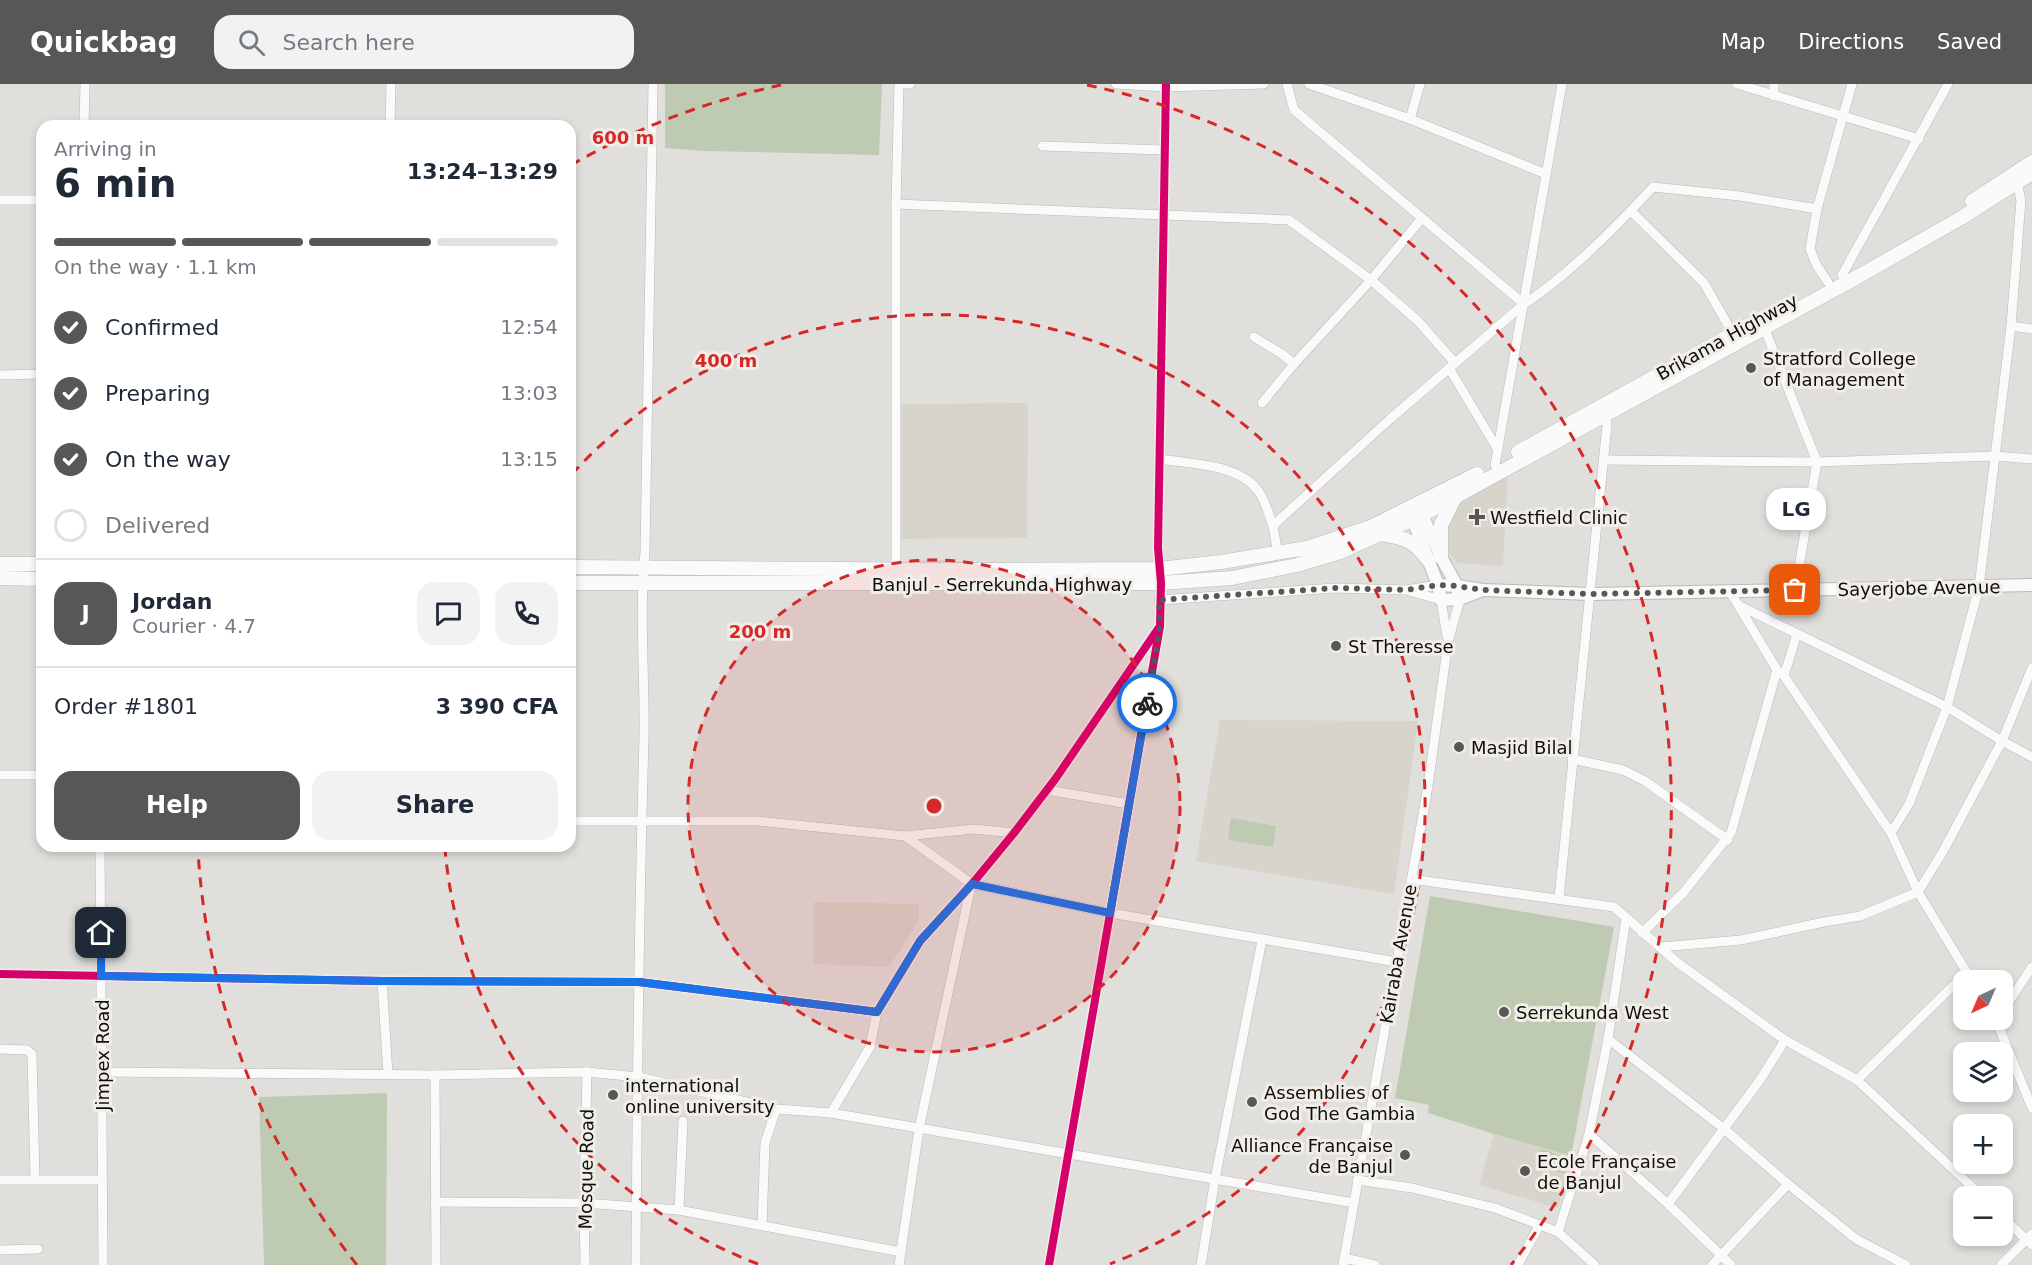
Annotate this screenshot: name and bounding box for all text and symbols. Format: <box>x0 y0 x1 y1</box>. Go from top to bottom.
search box <box>214 15 634 69</box>
text: Quickbag <box>30 26 178 59</box>
icon: search <box>235 26 268 59</box>
text: Search here <box>283 30 415 55</box>
text: Map <box>1721 30 1765 54</box>
text: Directions <box>1798 30 1904 54</box>
text: Saved <box>1937 30 2002 54</box>
text: 600 m <box>592 127 654 148</box>
text: Arriving in <box>54 137 157 161</box>
text: 13:24–13:29 <box>407 159 558 184</box>
text: 6 min <box>54 161 176 206</box>
text: On the way · 1.1 km <box>54 255 257 279</box>
street label: Brikama Highway <box>1653 289 1801 384</box>
icon: check <box>54 311 87 344</box>
text: Confirmed <box>105 315 219 340</box>
text: 12:54 <box>500 315 558 339</box>
place label: Stratford College of Management <box>1763 348 1916 390</box>
text: 400 m <box>695 350 757 371</box>
marker: Stratford College of Management <box>1744 361 1758 375</box>
icon: check <box>54 377 87 410</box>
text: Preparing <box>105 381 211 406</box>
text: 13:03 <box>500 381 558 405</box>
icon: check <box>54 443 87 476</box>
text: On the way <box>105 447 231 472</box>
text: 13:15 <box>500 447 558 471</box>
callout: LG <box>1765 488 1825 530</box>
text: LG <box>1781 497 1811 521</box>
place label: Westfield Clinic <box>1490 507 1628 528</box>
marker: Westfield Clinic <box>1468 508 1486 526</box>
text: Delivered <box>105 513 210 538</box>
pin <box>1769 564 1820 615</box>
icon: bag <box>1778 573 1811 606</box>
street label: Banjul - Serrekunda Highway <box>872 574 1133 595</box>
street label: Sayerjobe Avenue <box>1837 576 2001 600</box>
button: chat <box>417 582 480 645</box>
button: phone <box>495 582 558 645</box>
text: Jordan <box>132 589 212 614</box>
text: J <box>81 601 90 626</box>
text: Courier · 4.7 <box>132 614 256 638</box>
text: 200 m <box>729 621 791 642</box>
place label: St Theresse <box>1348 636 1454 657</box>
marker: St Theresse <box>1329 639 1343 653</box>
courier <box>1117 673 1177 733</box>
icon: bike <box>1131 687 1164 720</box>
text: Order #1801 <box>54 694 198 719</box>
text: 3 390 CFA <box>436 694 558 719</box>
place label: Masjid Bilal <box>1471 737 1572 758</box>
marker: Masjid Bilal <box>1452 740 1466 754</box>
button: Help <box>54 771 300 840</box>
button: Share <box>312 771 558 840</box>
centre of rings <box>924 796 944 816</box>
street label: Kairaba Avenue <box>1375 883 1421 1025</box>
pin <box>75 907 126 958</box>
icon: home <box>84 916 117 949</box>
north arrow <box>1953 970 2013 1030</box>
map controls <box>1953 970 2013 1246</box>
street label: Jimpex Road <box>92 999 113 1112</box>
place label: Serrekunda West <box>1516 1002 1669 1023</box>
marker: Serrekunda West <box>1497 1005 1511 1019</box>
button: layers <box>1953 1042 2013 1102</box>
place label: international online university <box>625 1075 775 1117</box>
place label: Assemblies of God The Gambia <box>1264 1082 1415 1124</box>
marker: international online university <box>606 1088 620 1102</box>
marker: Assemblies of God The Gambia <box>1245 1095 1259 1109</box>
street label: Mosque Road <box>574 1108 598 1230</box>
button: + <box>1953 1114 2013 1174</box>
place label: Alliance Française de Banjul <box>1231 1135 1393 1177</box>
marker: Alliance Française de Banjul <box>1398 1148 1412 1162</box>
place label: Ecole Française de Banjul <box>1537 1151 1676 1193</box>
marker: Ecole Française de Banjul <box>1518 1164 1532 1178</box>
button: − <box>1953 1186 2013 1246</box>

